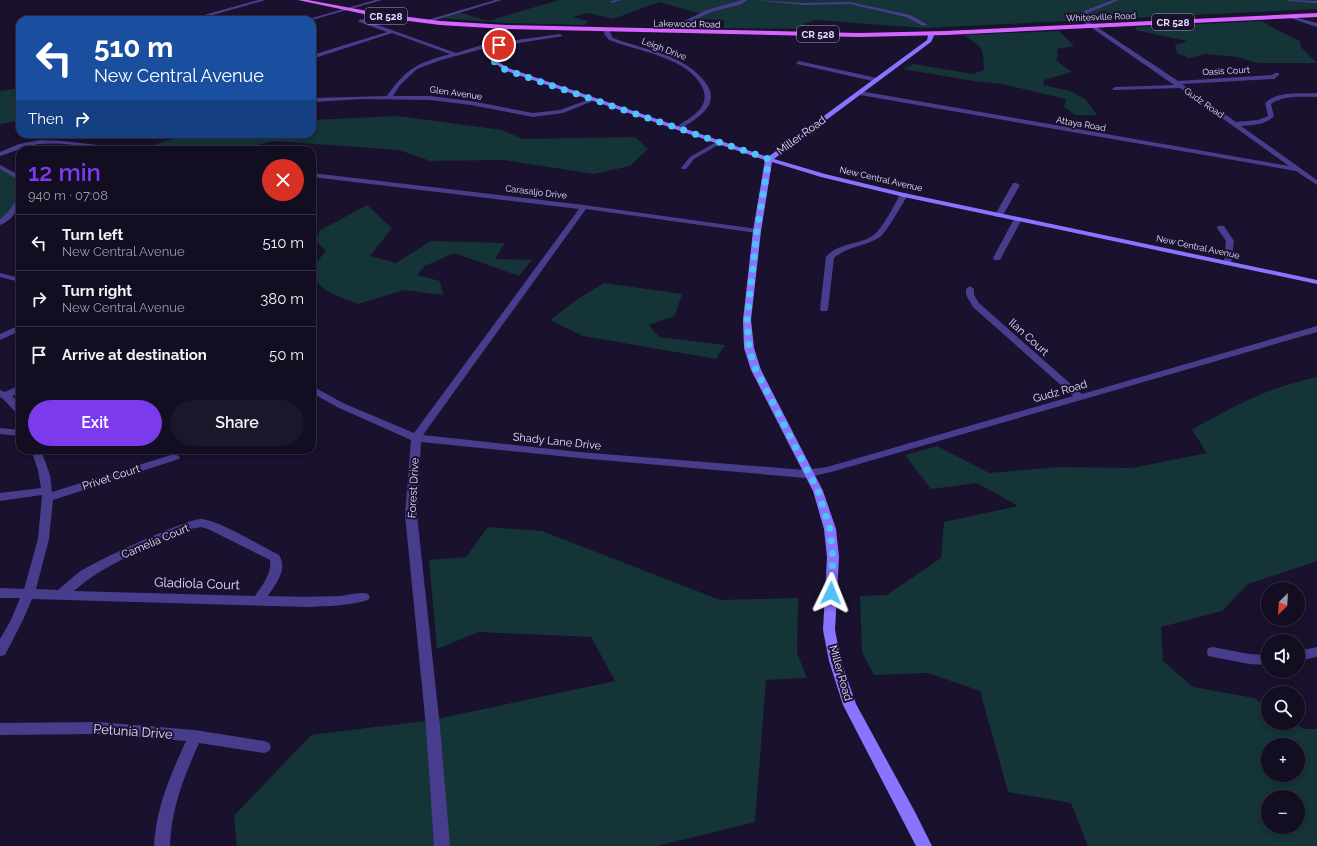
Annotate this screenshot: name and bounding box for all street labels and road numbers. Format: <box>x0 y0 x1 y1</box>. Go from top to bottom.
road number: CR 528 <box>365 8 407 24</box>
street label: Whitesville Road <box>1066 11 1137 23</box>
road number: CR 528 <box>1152 14 1194 30</box>
street label: Lakewood Road <box>653 18 721 30</box>
road number: CR 528 <box>797 26 839 42</box>
street label: Leigh Drive <box>640 36 688 62</box>
street label: Oasis Court <box>1202 65 1250 77</box>
street label: Glen Avenue <box>429 84 484 102</box>
street label: Gudz Road <box>1182 86 1226 120</box>
street label: Miller Road <box>774 113 828 157</box>
street label: Attaya Road <box>1055 115 1107 133</box>
street label: New Central Avenue <box>839 165 924 194</box>
street label: Carasaljo Drive <box>505 183 568 201</box>
street label: New Central Avenue <box>1155 233 1241 261</box>
street label: Ilan Court <box>1006 316 1051 359</box>
street label: Gudz Road <box>1031 377 1089 405</box>
street label: Shady Lane Drive <box>512 430 602 453</box>
street label: Forest Drive <box>405 457 422 519</box>
street label: Privet Court <box>81 462 142 493</box>
street label: Camelia Court <box>119 521 191 562</box>
street label: Gladiola Court <box>154 575 241 593</box>
street label: Miller Road <box>826 644 855 703</box>
street label: Petunia Drive <box>93 721 173 742</box>

